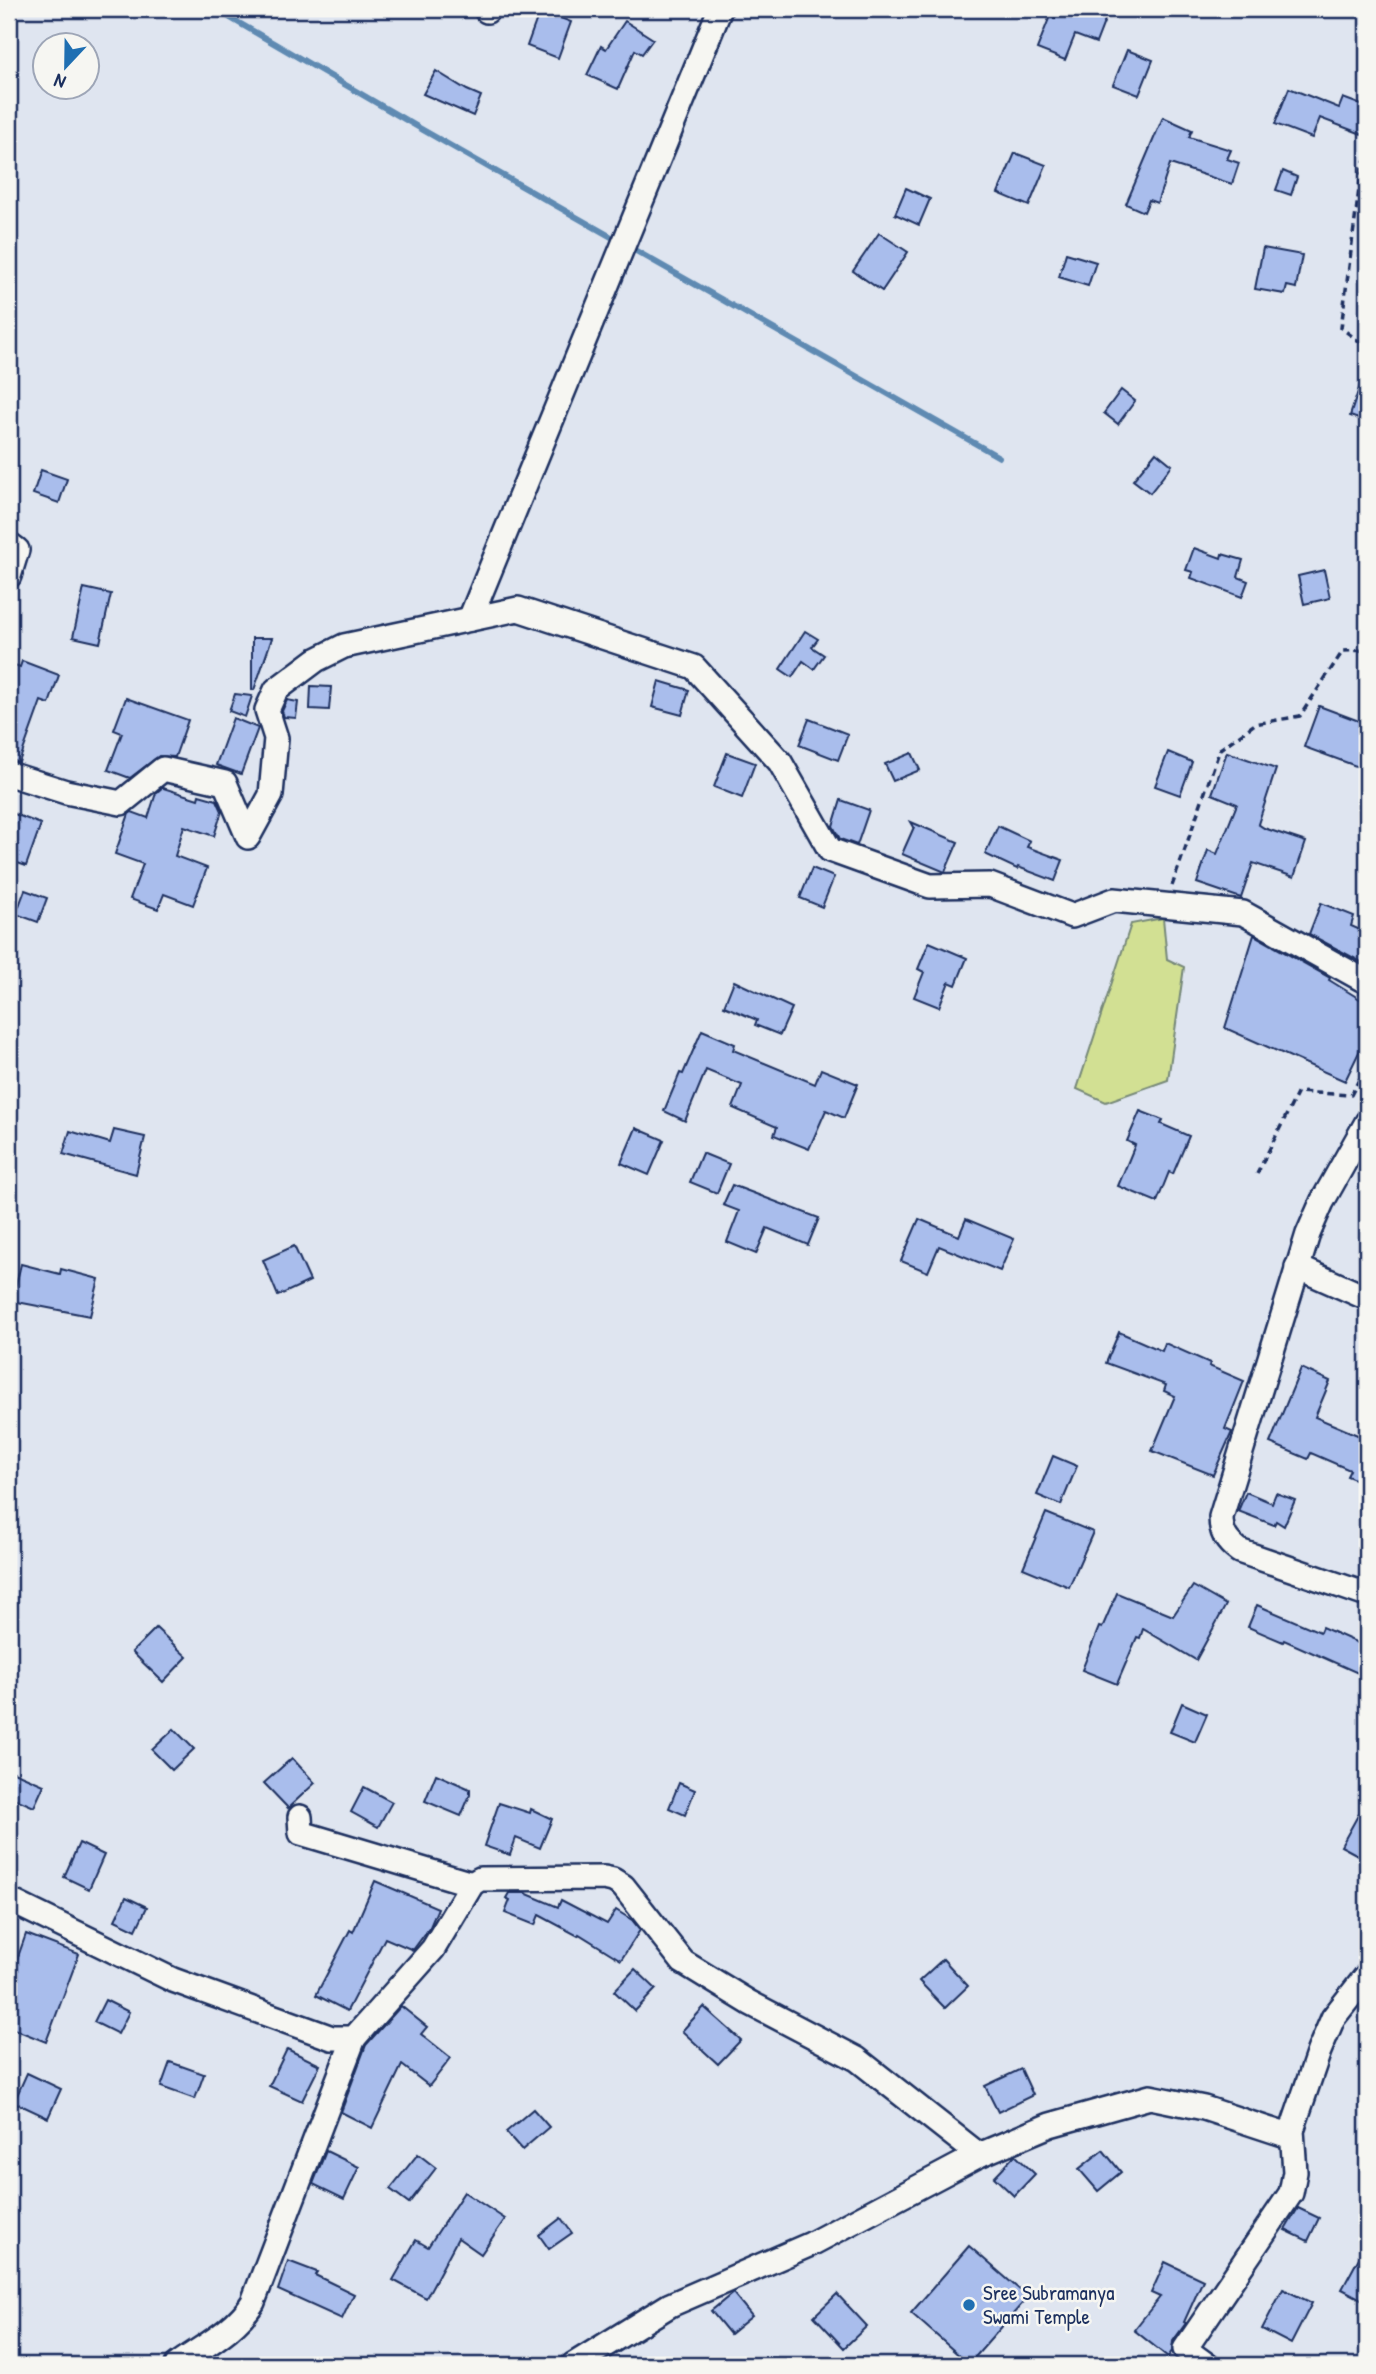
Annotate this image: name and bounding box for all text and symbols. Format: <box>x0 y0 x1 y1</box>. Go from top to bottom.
north arrow <box>32 32 102 102</box>
text: N <box>50 68 69 96</box>
place label: Sree Subramanya Swami Temple <box>983 2278 1114 2331</box>
marker: Sree Subramanya Swami Temple <box>961 2297 977 2313</box>

